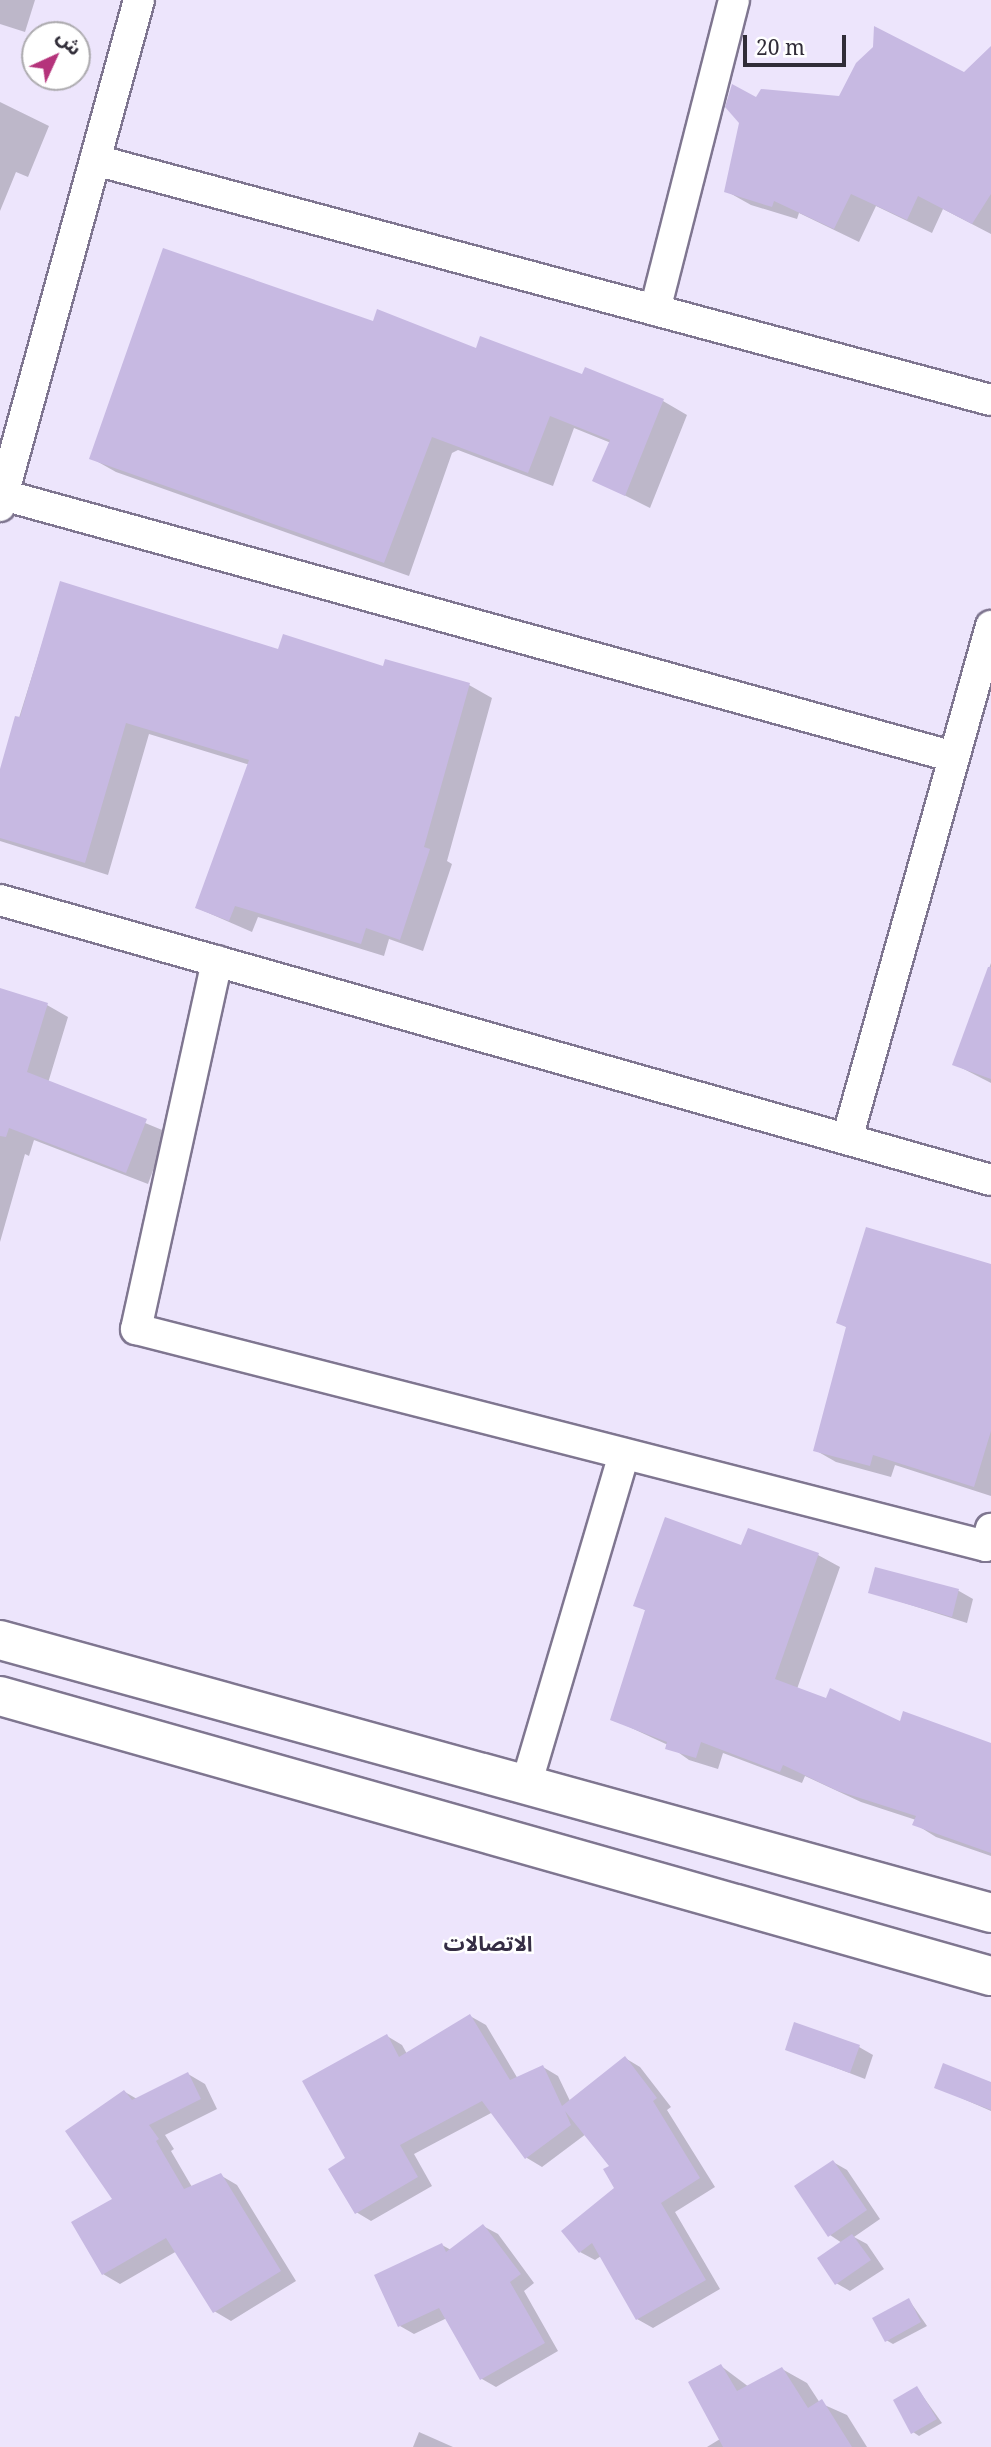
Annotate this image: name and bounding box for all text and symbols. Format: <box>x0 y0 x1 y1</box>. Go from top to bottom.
north arrow <box>21 21 91 91</box>
scale bar <box>746 21 849 65</box>
text: ش <box>51 24 88 61</box>
text: 20 m <box>756 33 805 61</box>
district label: الاتصالات <box>443 1930 533 1956</box>

